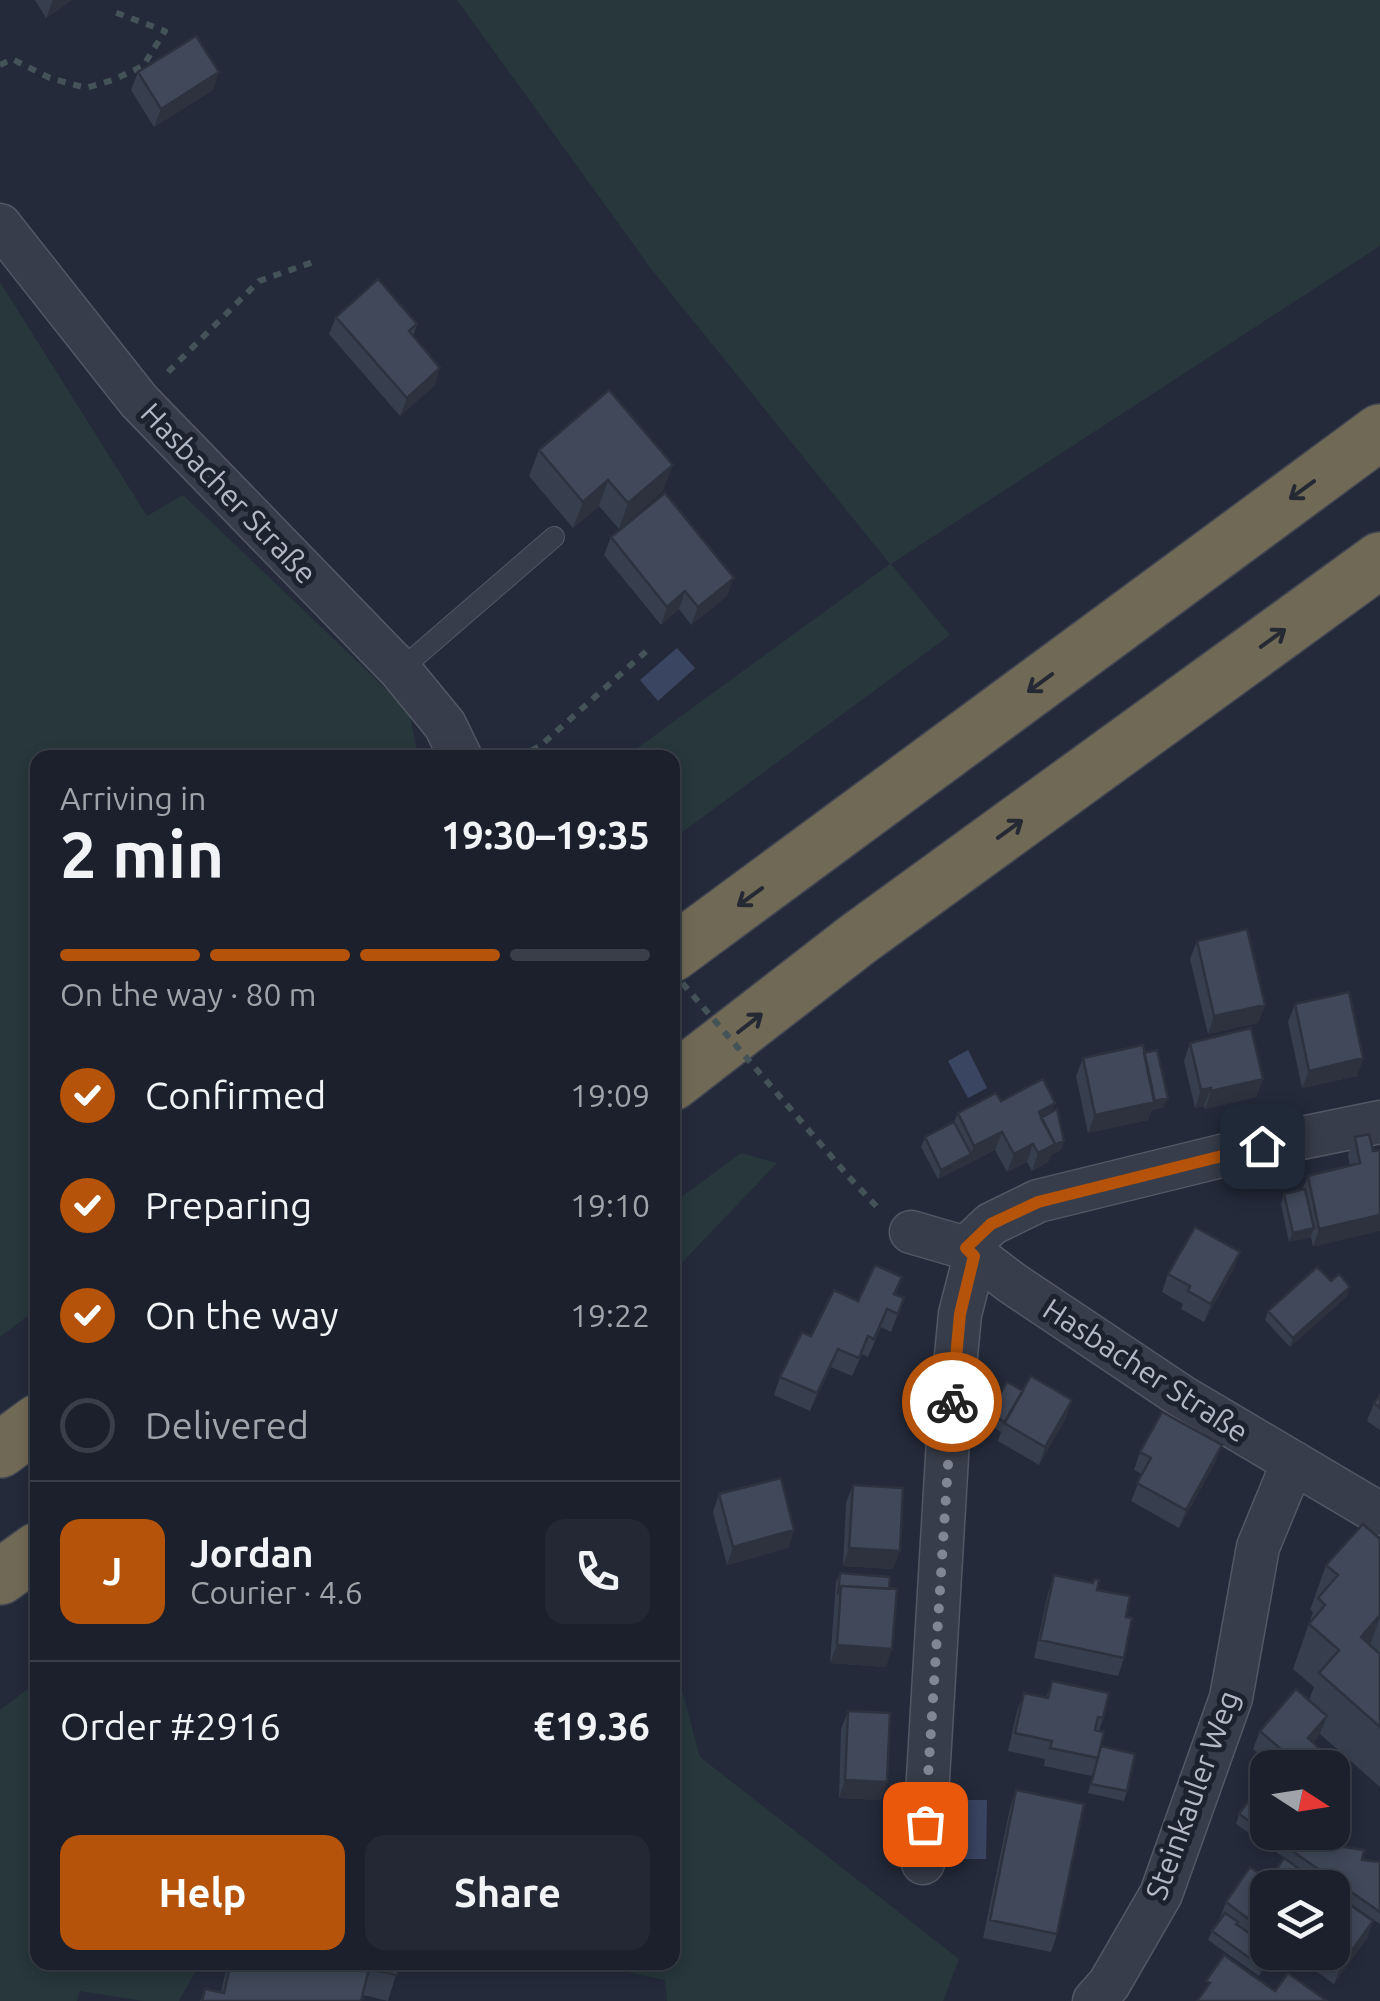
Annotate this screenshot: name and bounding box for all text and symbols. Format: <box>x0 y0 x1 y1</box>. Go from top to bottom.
street label: Hasbacher Straße <box>134 396 324 590</box>
one-way arrow <box>1288 480 1316 501</box>
one-way arrow <box>1259 627 1286 648</box>
one-way arrow <box>1027 672 1054 693</box>
text: Arriving in <box>60 780 206 816</box>
text: 19:30–19:35 <box>441 814 650 856</box>
text: 2 min <box>60 817 224 890</box>
one-way arrow <box>996 818 1023 839</box>
one-way arrow <box>737 886 764 907</box>
text: On the way · 80 m <box>60 976 316 1012</box>
one-way arrow <box>736 1013 763 1034</box>
icon: check <box>60 1068 115 1123</box>
text: Confirmed <box>145 1074 326 1116</box>
text: 19:09 <box>570 1077 650 1113</box>
pin <box>1220 1104 1305 1189</box>
icon: home <box>1235 1119 1290 1174</box>
icon: check <box>60 1178 115 1233</box>
text: Preparing <box>145 1184 312 1226</box>
text: 19:10 <box>570 1187 650 1223</box>
icon: check <box>60 1288 115 1343</box>
street label: Hasbacher Straße <box>1037 1291 1255 1449</box>
text: On the way <box>145 1294 338 1336</box>
text: 19:22 <box>570 1297 650 1333</box>
courier <box>902 1352 1002 1452</box>
icon: bike <box>925 1375 980 1430</box>
text: Delivered <box>145 1404 309 1446</box>
button: phone <box>545 1519 650 1624</box>
text: Jordan <box>190 1532 314 1574</box>
text: J <box>103 1550 122 1592</box>
text: Courier · 4.6 <box>190 1574 363 1610</box>
street label: Steinkauler Weg <box>1138 1686 1246 1904</box>
text: Order #2916 <box>60 1705 281 1747</box>
text: €19.36 <box>533 1705 650 1747</box>
north arrow <box>1250 1750 1350 1850</box>
map controls <box>1250 1750 1350 1970</box>
pin <box>883 1782 968 1867</box>
icon: bag <box>898 1797 953 1852</box>
button: Help <box>60 1835 345 1950</box>
button: Share <box>365 1835 650 1950</box>
button: layers <box>1250 1870 1350 1970</box>

